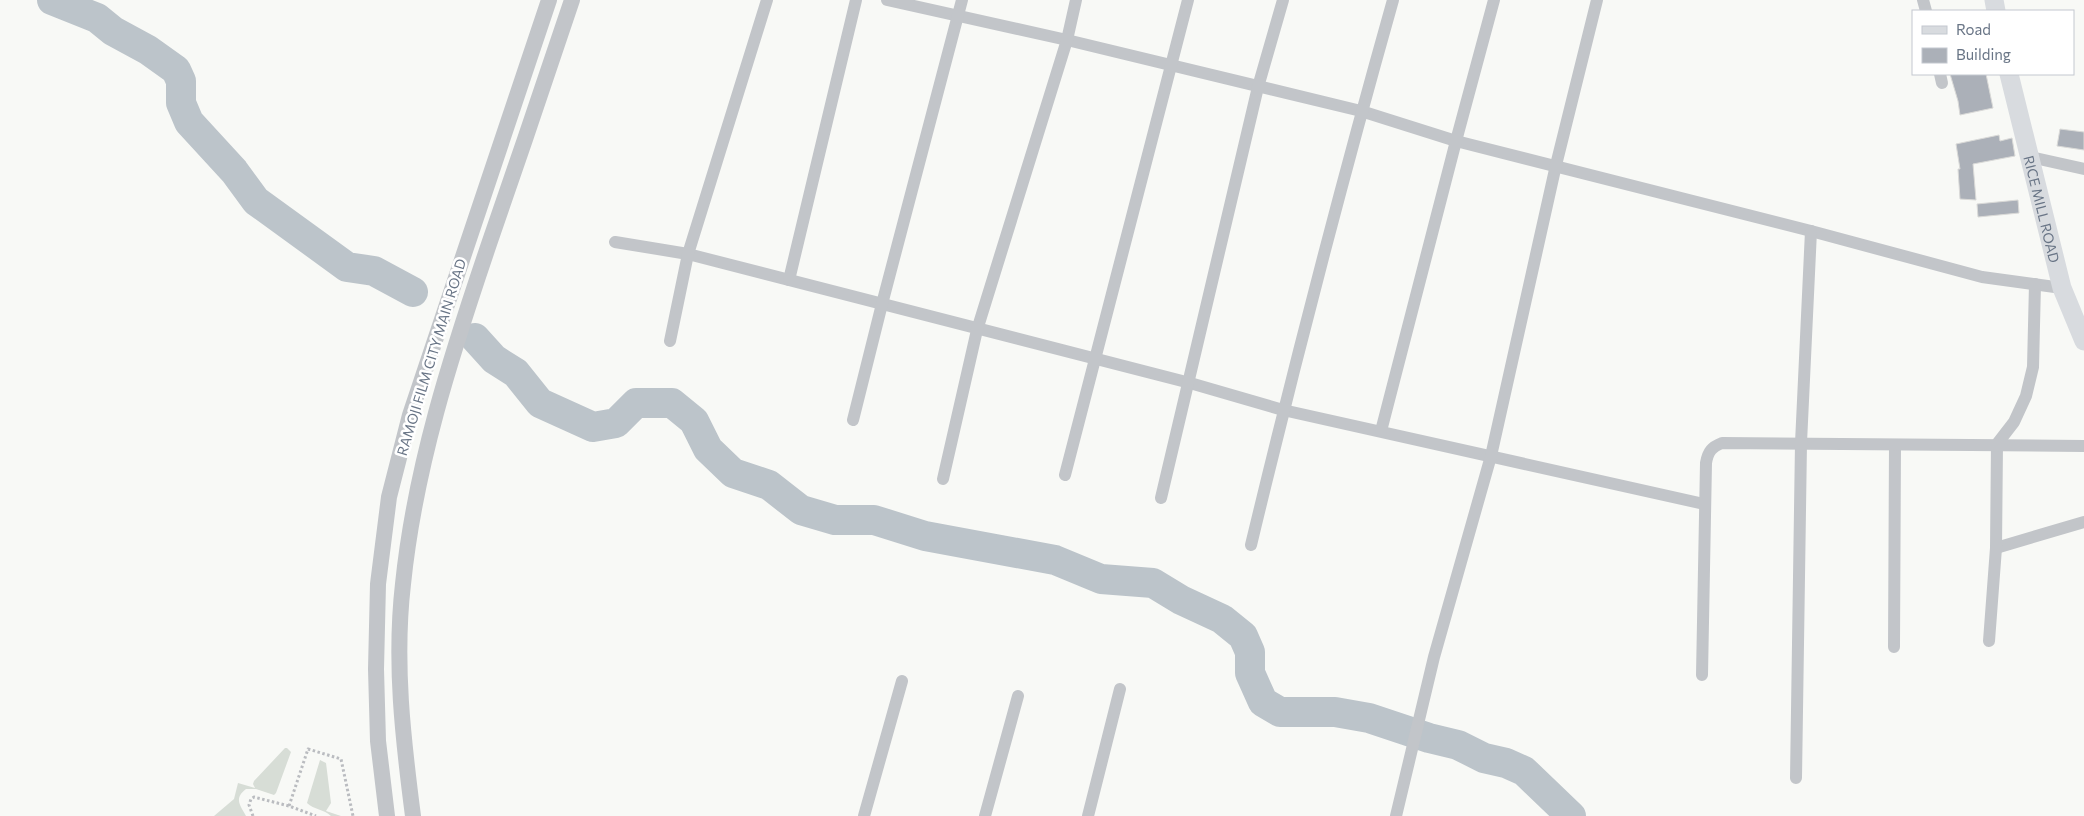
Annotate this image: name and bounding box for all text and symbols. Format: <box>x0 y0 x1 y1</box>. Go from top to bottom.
legend <box>1912 10 2074 75</box>
text: Road <box>1956 20 1991 38</box>
text: Building <box>1956 45 2011 63</box>
street label: RICE MILL ROAD <box>2021 153 2064 264</box>
street label: RAMOJI FILM CITY MAIN ROAD <box>393 256 469 458</box>

